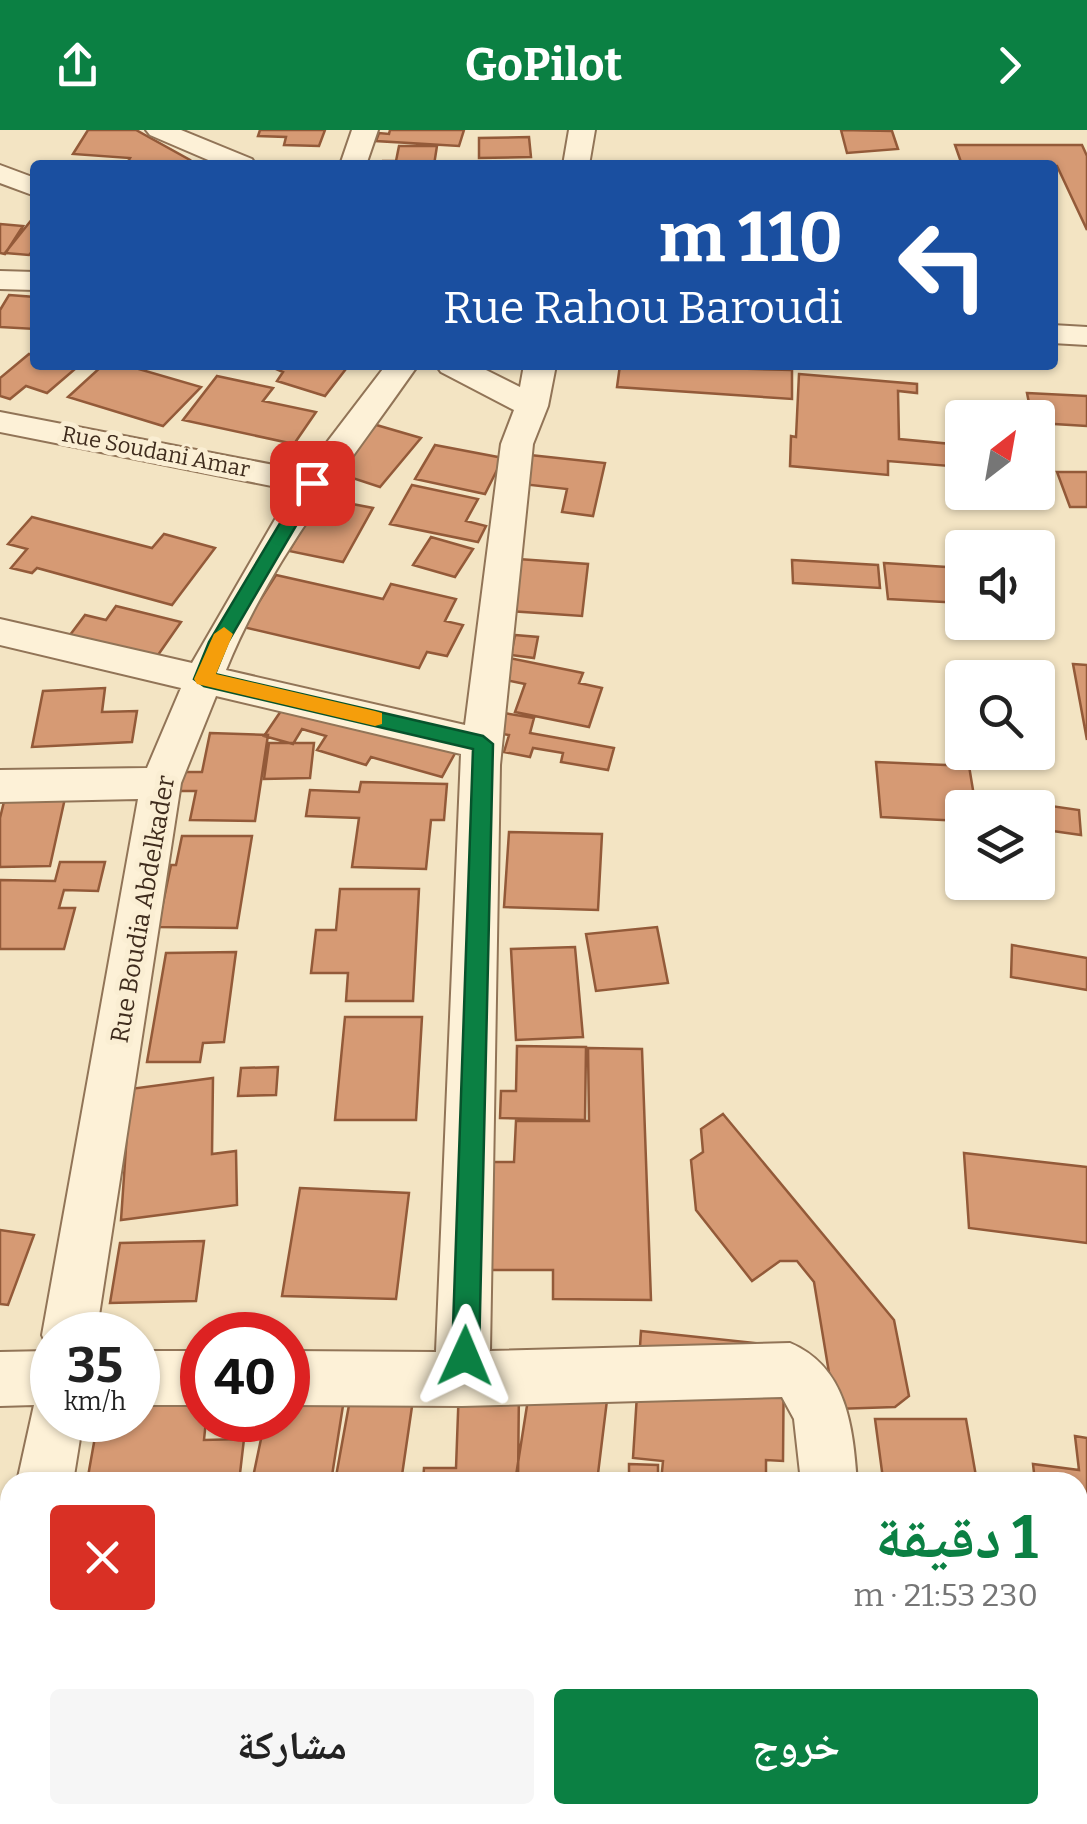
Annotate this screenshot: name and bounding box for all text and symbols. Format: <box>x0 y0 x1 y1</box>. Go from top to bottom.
icon: share <box>50 38 105 93</box>
text: GoPilot <box>465 38 622 92</box>
icon: forward <box>982 38 1037 93</box>
text: 110 m <box>659 196 843 280</box>
icon: left <box>878 200 1008 330</box>
text: Rue Rahou Baroudi <box>443 281 843 335</box>
north arrow <box>945 400 1055 510</box>
map controls <box>945 400 1055 900</box>
street label: Rue Soudani Amar <box>60 420 252 483</box>
pin <box>270 441 355 526</box>
icon: arrive <box>285 456 340 511</box>
button: sound <box>945 530 1055 640</box>
button: search <box>945 660 1055 770</box>
street label: Rue Boudia Abdelkader <box>105 773 181 1045</box>
button: layers <box>945 790 1055 900</box>
position arrow <box>413 1304 517 1408</box>
speed limit sign: 40 <box>180 1312 310 1442</box>
text: 35 <box>67 1335 123 1395</box>
text: km/h <box>64 1387 126 1417</box>
text: 1 دقيقة <box>875 1502 1038 1574</box>
button: close <box>50 1505 155 1610</box>
text: 230 m · 21:53 <box>854 1576 1038 1614</box>
button: مشاركة <box>50 1689 534 1804</box>
button: خروج <box>554 1689 1038 1804</box>

